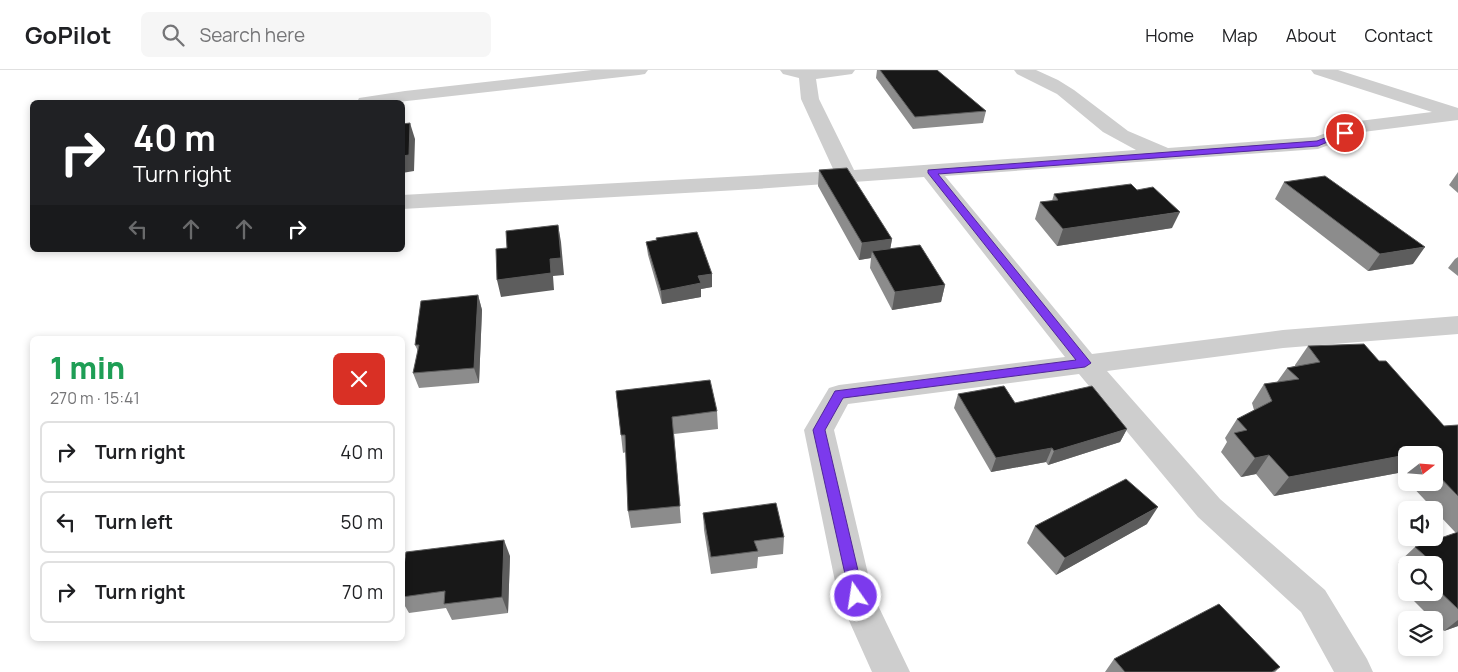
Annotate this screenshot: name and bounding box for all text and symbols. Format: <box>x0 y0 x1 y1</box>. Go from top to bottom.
search box <box>141 12 491 57</box>
text: GoPilot <box>25 18 111 51</box>
icon: search <box>159 21 187 49</box>
text: Search here <box>199 22 305 48</box>
text: Home <box>1145 23 1194 47</box>
text: Map <box>1222 23 1258 47</box>
text: About <box>1286 23 1336 47</box>
text: Contact <box>1364 23 1433 47</box>
pin <box>1324 112 1366 154</box>
text: 40 m <box>133 114 216 162</box>
icon: arrive <box>1331 119 1359 147</box>
icon: right <box>50 120 115 185</box>
text: Turn right <box>133 159 231 189</box>
icon: left <box>124 215 152 243</box>
icon: ahead <box>177 215 205 243</box>
icon: ahead <box>230 215 258 243</box>
icon: right <box>283 215 311 243</box>
text: 1 min <box>50 347 125 388</box>
button: close <box>333 353 385 405</box>
text: 270 m · 15:41 <box>50 387 140 409</box>
icon: right <box>52 438 80 466</box>
text: Turn right <box>95 439 185 465</box>
text: 40 m <box>340 439 383 465</box>
north arrow <box>1398 446 1442 491</box>
map controls <box>1398 446 1443 656</box>
button: sound <box>1398 501 1443 546</box>
icon: left <box>52 508 80 536</box>
text: Turn left <box>95 509 173 535</box>
text: 50 m <box>341 509 383 535</box>
button: search <box>1398 556 1443 601</box>
position arrow <box>829 569 881 621</box>
icon: right <box>52 578 80 606</box>
text: Turn right <box>95 579 185 605</box>
text: 70 m <box>342 579 383 605</box>
button: layers <box>1398 611 1443 656</box>

